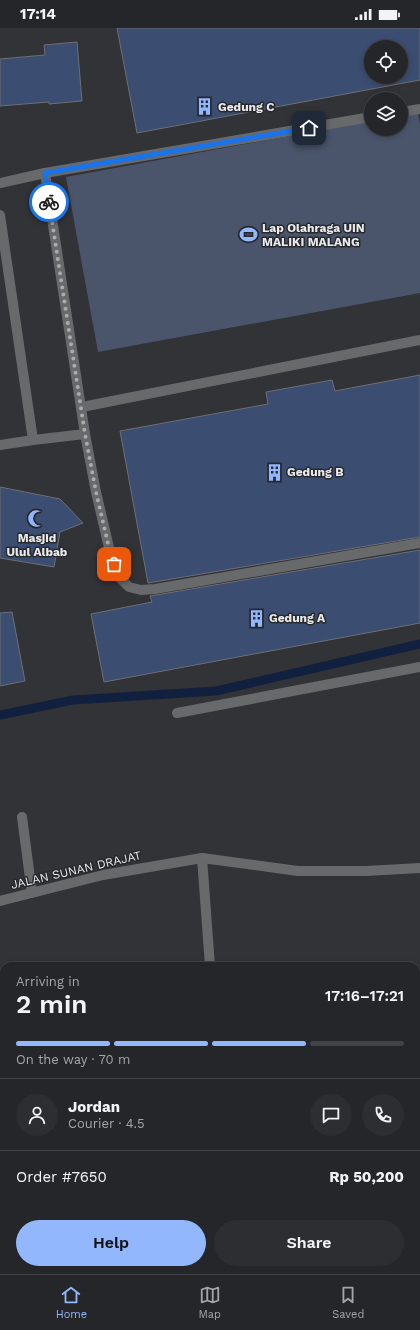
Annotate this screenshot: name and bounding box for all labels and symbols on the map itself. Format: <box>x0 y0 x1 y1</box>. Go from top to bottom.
building icon: Gedung C <box>195 97 215 117</box>
place label: Gedung C <box>218 100 274 114</box>
pin <box>292 111 326 145</box>
courier <box>29 182 69 222</box>
place label: Lap Olahraga UIN MALIKI MALANG <box>262 221 365 249</box>
sports icon: Lap Olahraga UIN MALIKI MALANG <box>239 225 259 245</box>
building icon: Gedung B <box>264 462 284 482</box>
place label: Gedung B <box>287 465 343 479</box>
mosque icon: Masjid Ulul Albab <box>27 509 47 529</box>
place label: Masjid Ulul Albab <box>7 531 68 559</box>
pin <box>97 547 131 581</box>
building icon: Gedung A <box>246 608 266 628</box>
place label: Gedung A <box>269 611 326 625</box>
street label: JALAN SUNAN DRAJAT <box>9 848 143 892</box>

